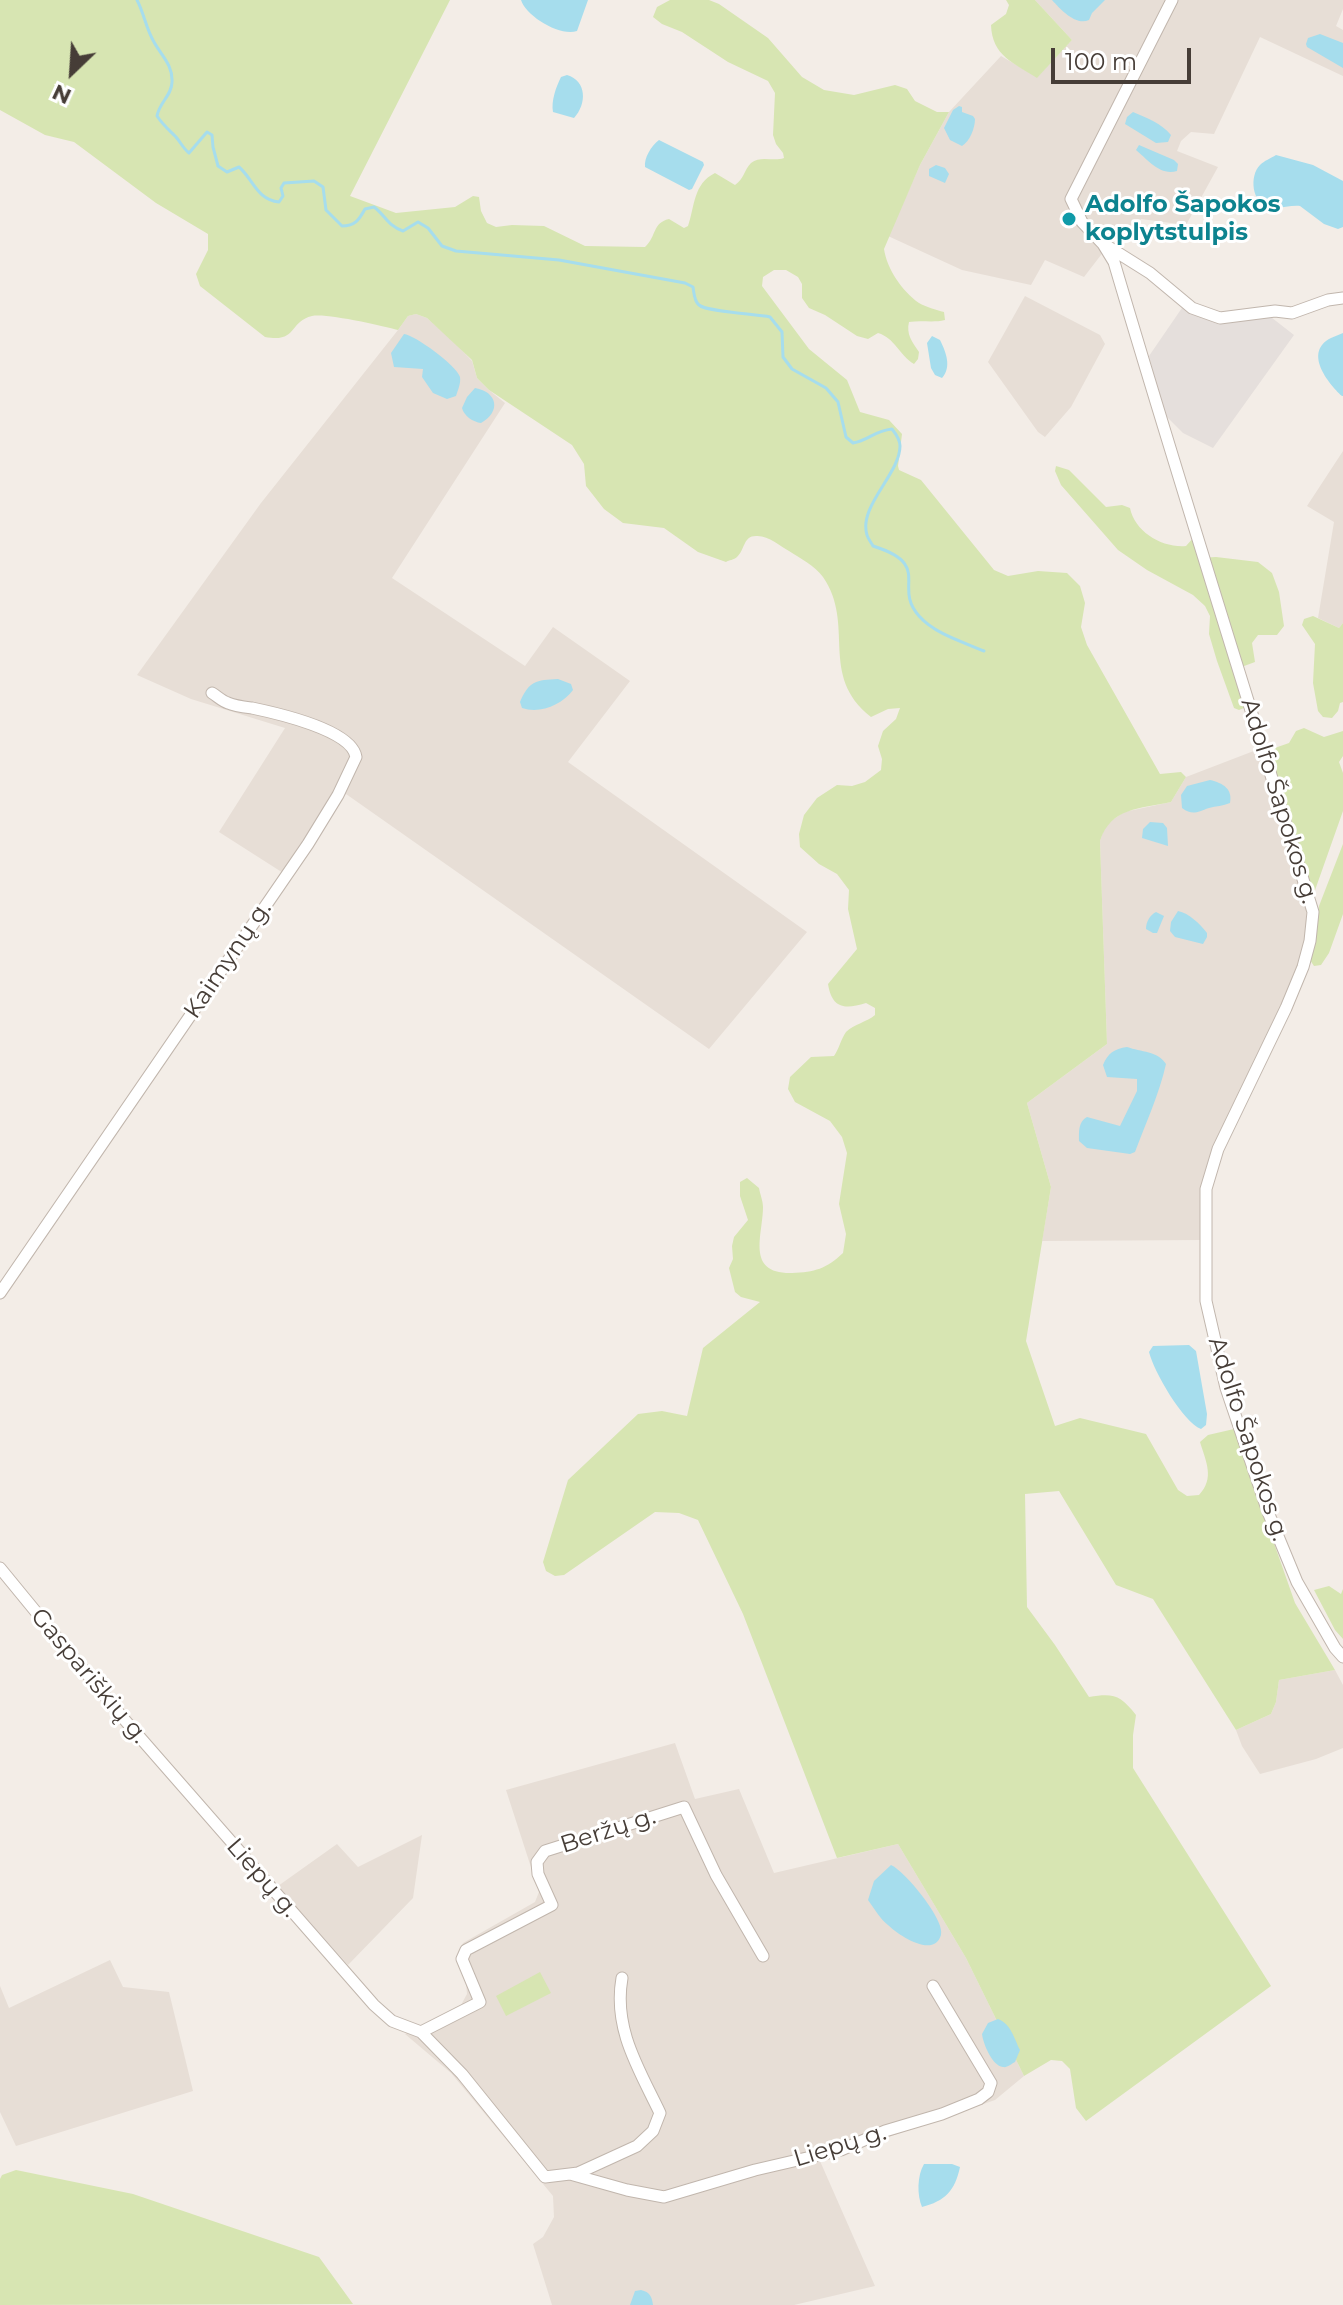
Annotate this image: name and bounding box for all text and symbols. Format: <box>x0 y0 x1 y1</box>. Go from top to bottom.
north arrow <box>32 32 112 112</box>
scale bar <box>1055 32 1195 82</box>
text: 100 m <box>1065 47 1137 76</box>
text: N <box>48 78 75 110</box>
place label: Adolfo Šapokos koplytstulpis <box>1085 191 1280 247</box>
marker: Adolfo Šapokos koplytstulpis <box>1060 210 1078 228</box>
street label: Adolfo Šapokos g. <box>1234 695 1324 907</box>
street label: Kaimynų g. <box>178 896 278 1024</box>
street label: Adolfo Šapokos g. <box>1201 1333 1295 1545</box>
street label: Gaspariškių g. <box>24 1603 154 1749</box>
street label: Beržų g. <box>557 1802 659 1860</box>
street label: Liepų g. <box>220 1833 304 1923</box>
street label: Liepų g. <box>790 2118 890 2174</box>

